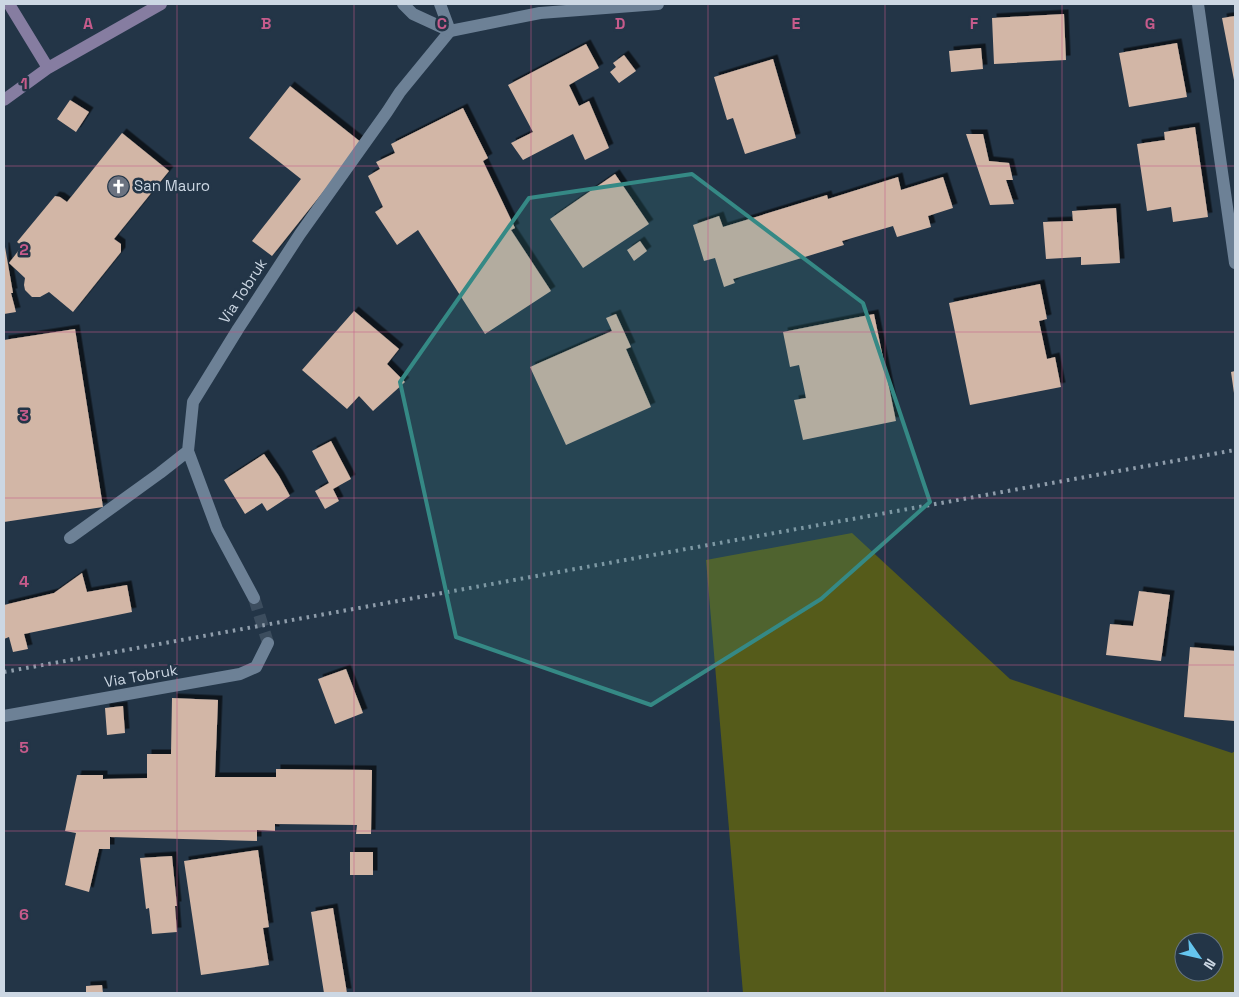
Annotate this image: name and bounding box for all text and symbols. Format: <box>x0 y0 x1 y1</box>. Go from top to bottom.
text: A <box>83 13 93 34</box>
text: B <box>261 13 271 34</box>
text: C <box>437 13 447 34</box>
text: D <box>615 13 625 34</box>
text: E <box>792 13 801 34</box>
text: F <box>970 13 979 34</box>
text: G <box>1145 13 1155 34</box>
text: 1 <box>20 73 28 94</box>
church icon: San Mauro <box>106 174 130 198</box>
place label: San Mauro <box>134 176 210 195</box>
text: 2 <box>19 239 29 260</box>
street label: Via Tobruk <box>214 254 271 327</box>
text: 3 <box>19 405 29 426</box>
text: 4 <box>19 571 29 592</box>
street label: Via Tobruk <box>103 660 179 691</box>
text: 5 <box>19 737 29 758</box>
text: 6 <box>19 904 29 925</box>
north arrow <box>1174 932 1224 982</box>
text: N <box>1200 955 1220 973</box>

